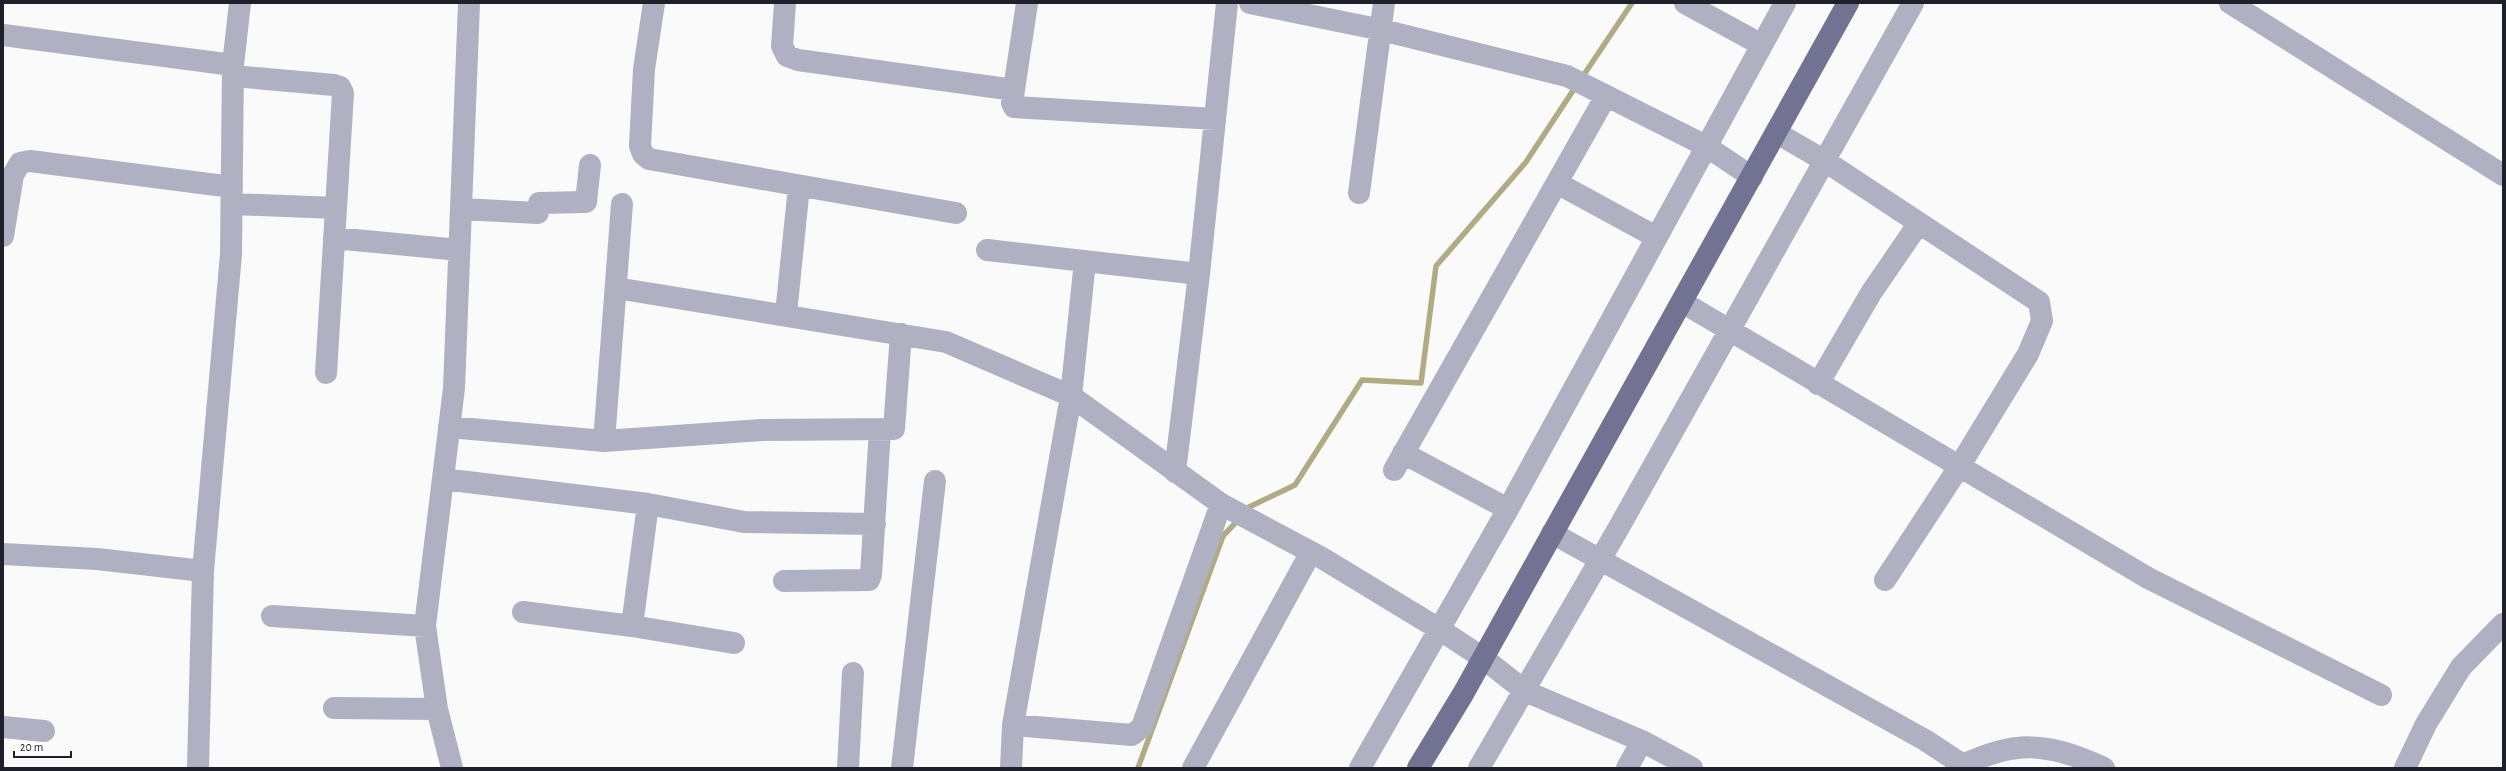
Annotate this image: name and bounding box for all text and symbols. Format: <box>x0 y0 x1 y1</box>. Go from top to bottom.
scale bar <box>14 733 71 759</box>
text: 20 m <box>20 741 43 753</box>

